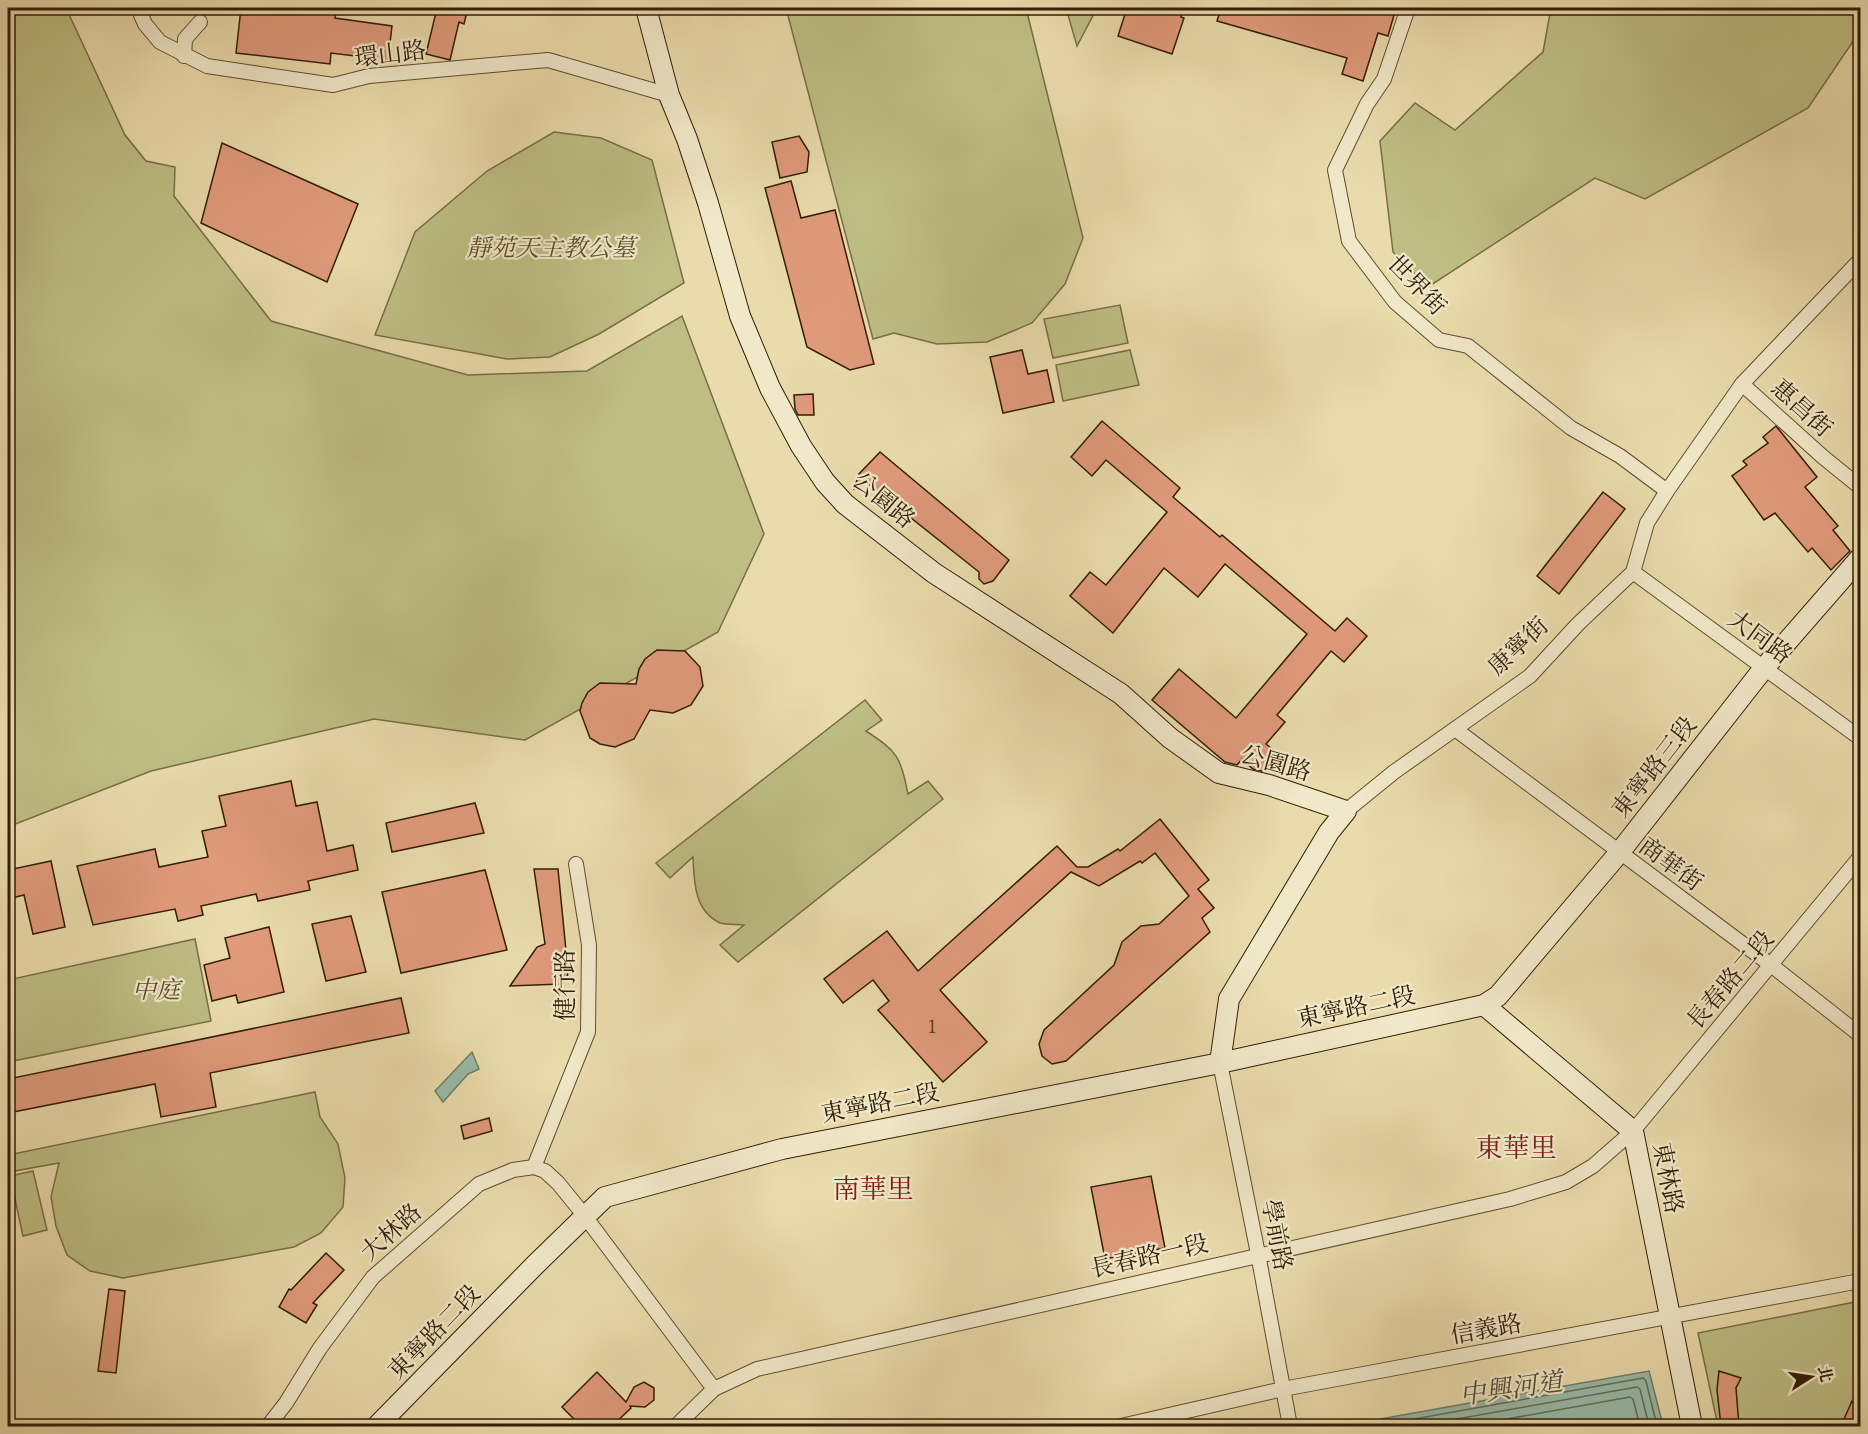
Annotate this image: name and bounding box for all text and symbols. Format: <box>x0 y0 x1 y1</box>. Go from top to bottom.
street label: 環山路 <box>352 34 428 73</box>
park label: 靜苑天主教公墓 <box>467 232 639 263</box>
street label: 世界街 <box>1381 248 1454 321</box>
street label: 惠昌街 <box>1765 372 1839 443</box>
street label: 公園路 <box>847 465 922 535</box>
street label: 大同路 <box>1722 603 1799 670</box>
street label: 康寧街 <box>1481 610 1555 682</box>
street label: 東寧路三段 <box>1604 710 1703 824</box>
street label: 公園路 <box>1237 738 1315 787</box>
street label: 商華街 <box>1633 830 1710 897</box>
street label: 長春路二段 <box>1679 924 1780 1036</box>
street label: 健行路 <box>549 949 580 1021</box>
park label: 中庭 <box>132 974 184 1005</box>
street label: 東寧路二段 <box>1294 979 1418 1034</box>
house number: 1 <box>927 1012 937 1039</box>
street label: 東寧路二段 <box>818 1076 942 1129</box>
district label: 東華里 <box>1476 1130 1557 1165</box>
street label: 東林路 <box>1646 1140 1691 1216</box>
district label: 南華里 <box>833 1171 914 1206</box>
street label: 大林路 <box>354 1196 428 1267</box>
street label: 學前路 <box>1255 1197 1300 1273</box>
street label: 長春路一段 <box>1087 1227 1211 1284</box>
street label: 東寧路二段 <box>381 1278 486 1386</box>
street label: 信義路 <box>1448 1307 1524 1350</box>
north arrow <box>1781 1347 1841 1407</box>
water label: 中興河道 <box>1457 1364 1568 1412</box>
text: 北 <box>1813 1364 1837 1384</box>

